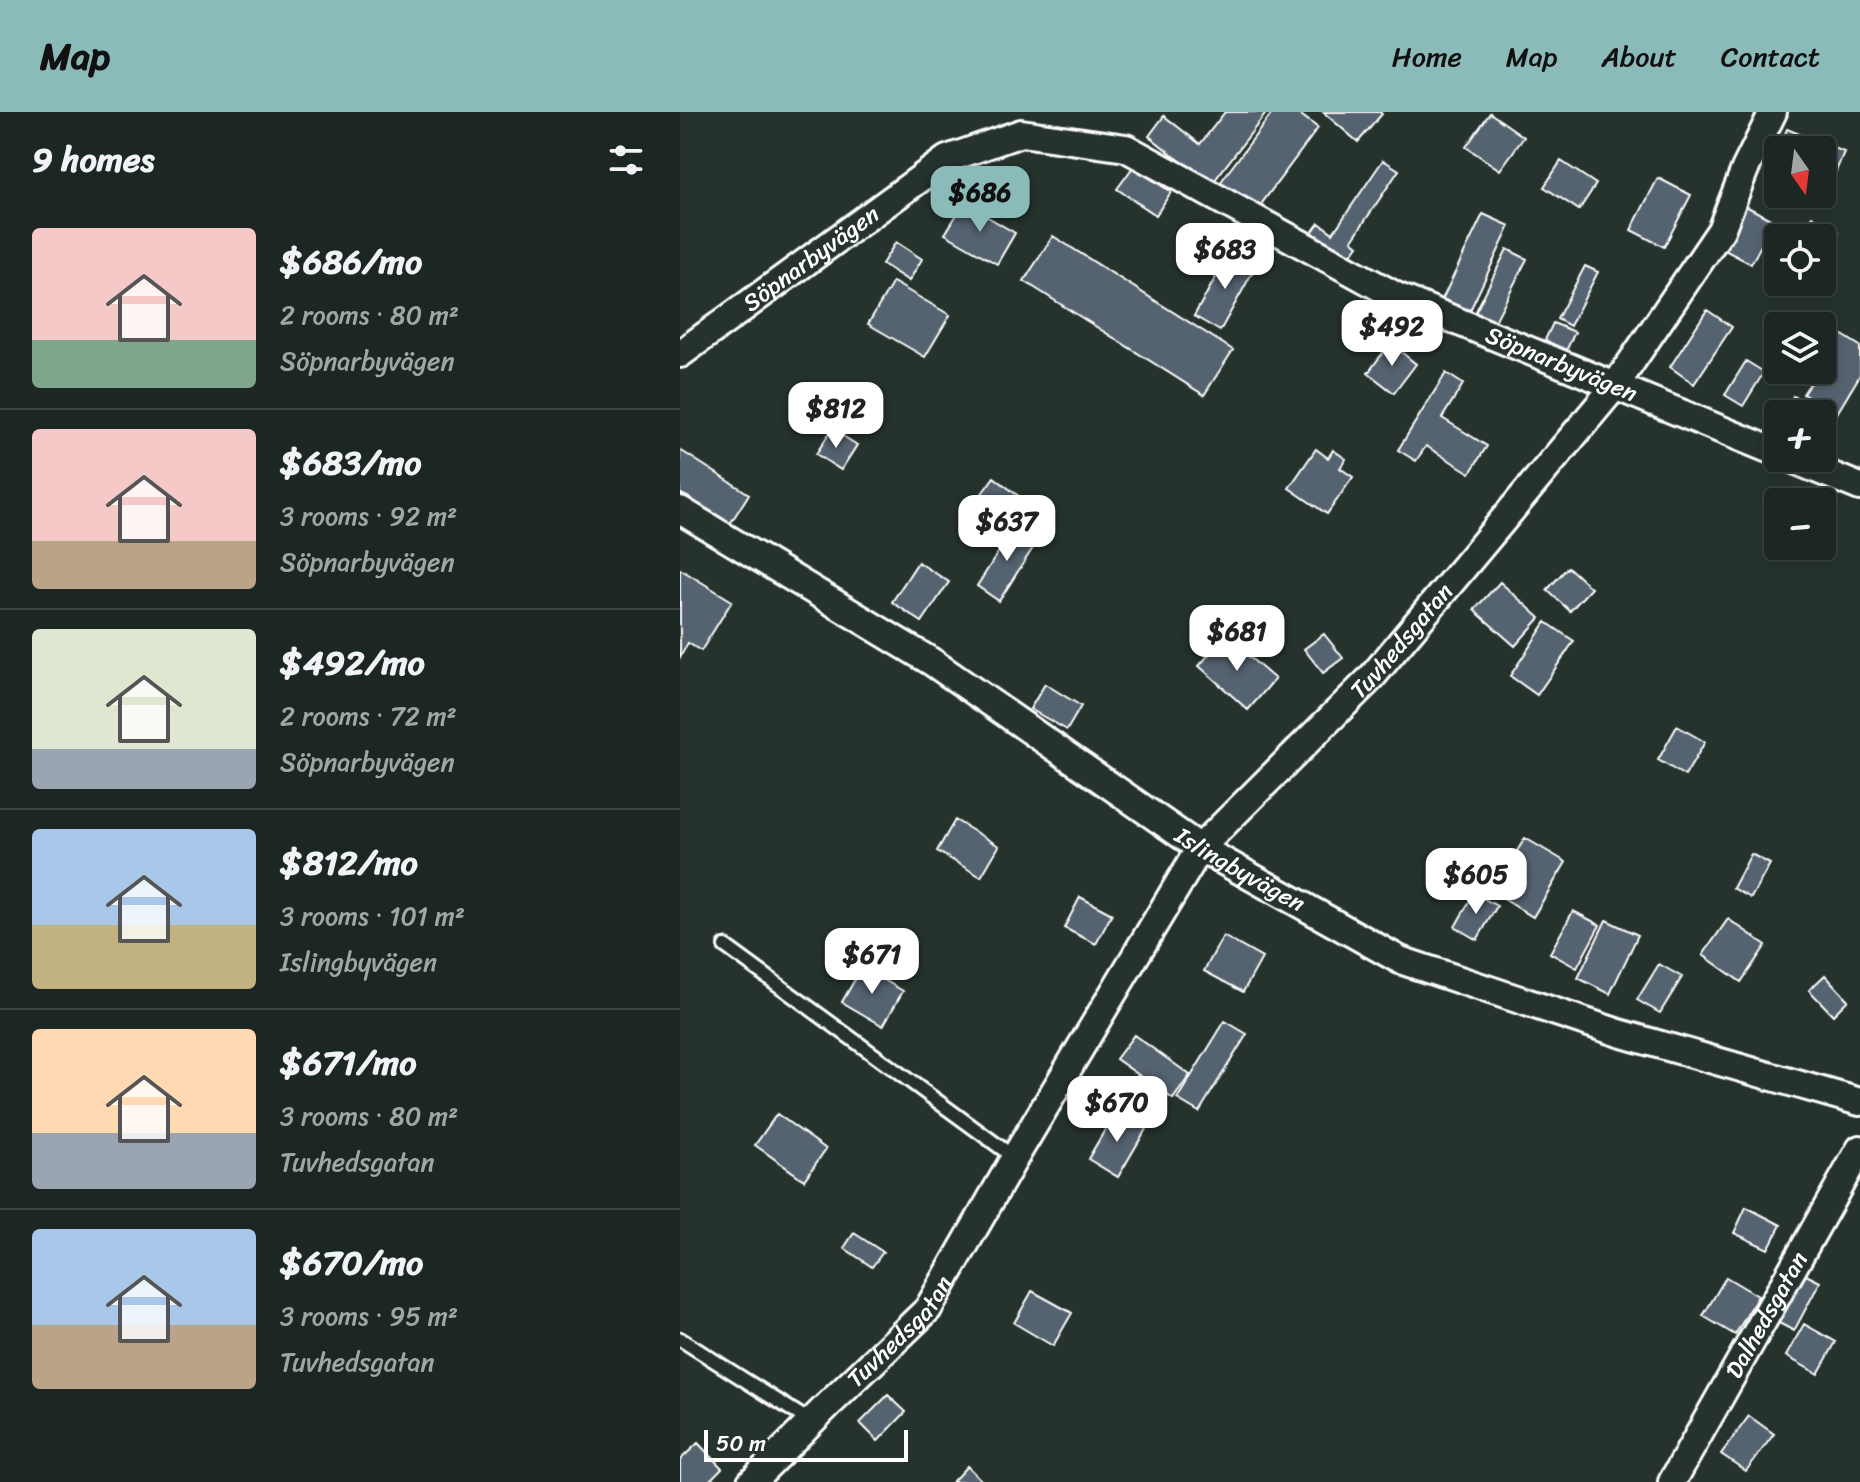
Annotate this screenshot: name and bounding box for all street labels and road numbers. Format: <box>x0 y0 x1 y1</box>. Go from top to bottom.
street label: Söpnarbyvägen <box>733 194 888 323</box>
street label: Söpnarbyvägen <box>1479 314 1644 414</box>
street label: Tuvhedsgatan <box>1340 573 1464 709</box>
street label: Islingbyvägen <box>1165 815 1313 924</box>
street label: Dalhedsgatan <box>1714 1243 1819 1386</box>
street label: Tuvhedsgatan <box>836 1267 964 1398</box>

